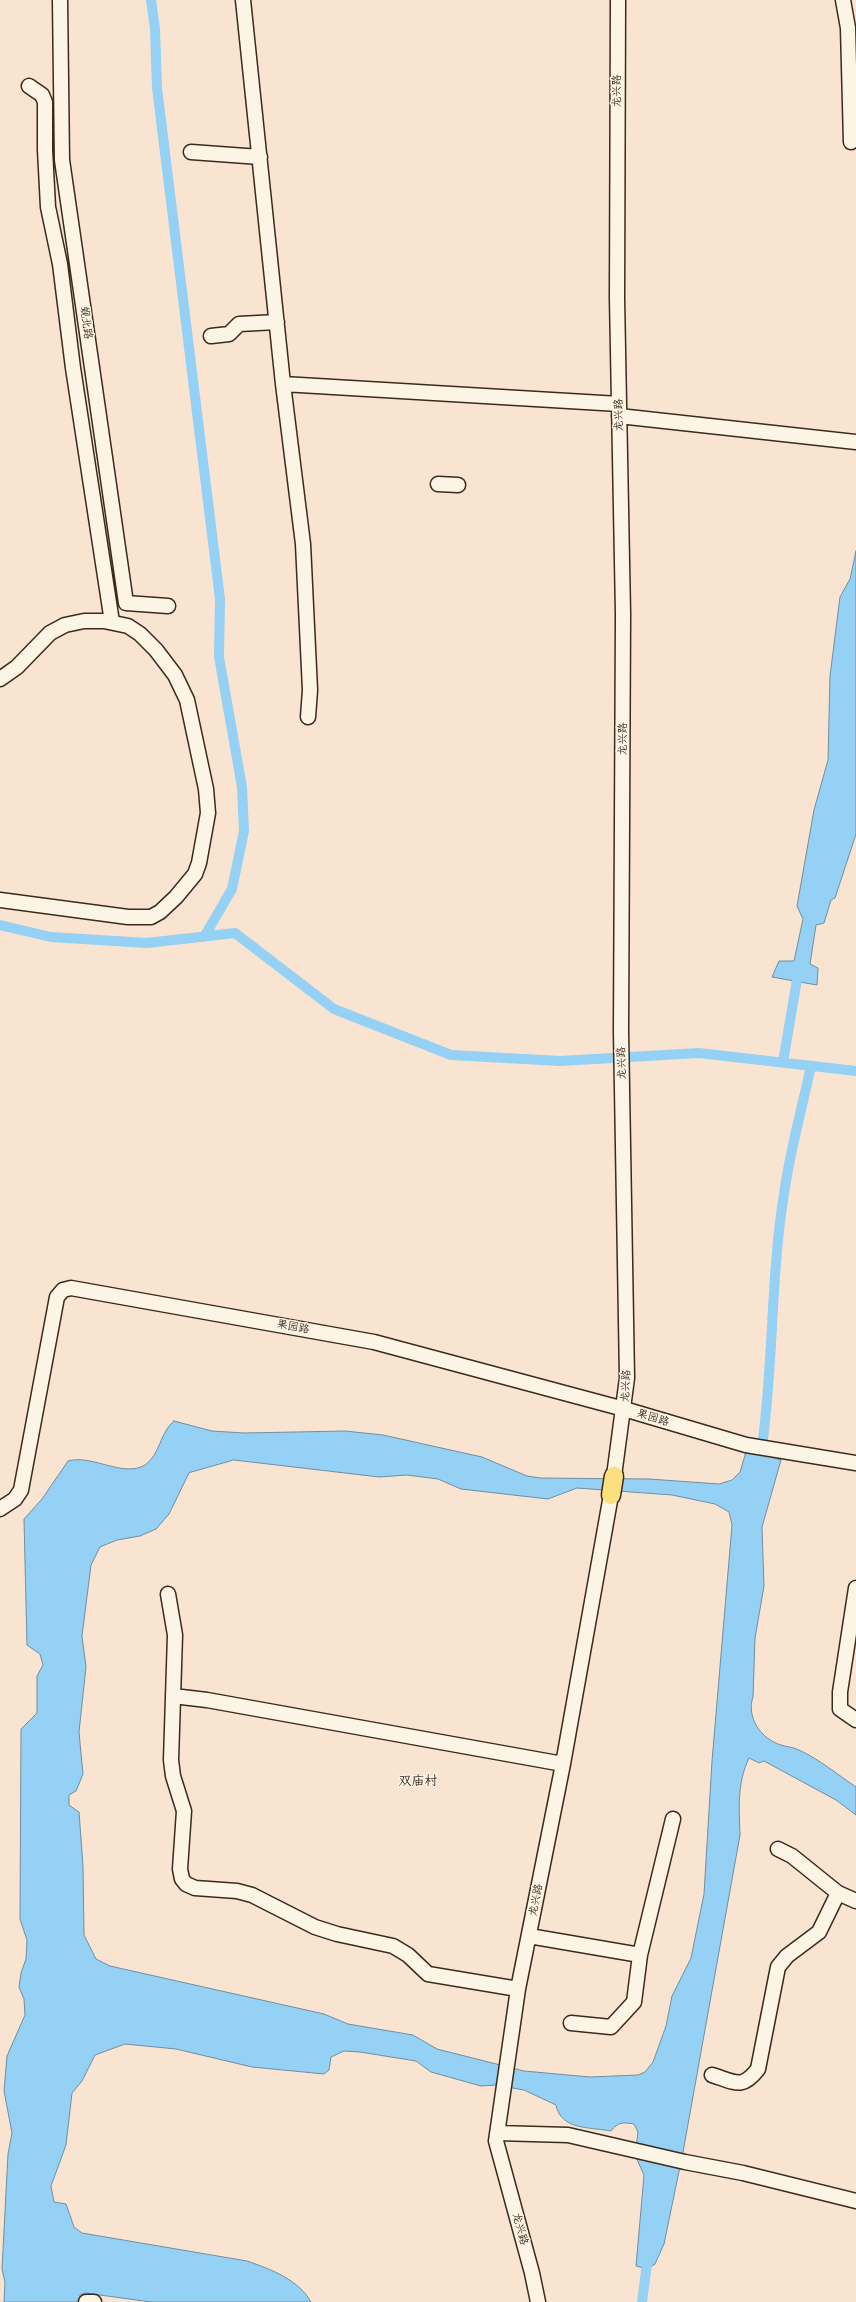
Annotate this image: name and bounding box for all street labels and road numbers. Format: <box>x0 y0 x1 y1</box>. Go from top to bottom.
street label: 龙兴路 <box>610 75 624 107</box>
street label: 蚬北路 <box>77 306 95 340</box>
street label: 龙兴路 <box>612 398 626 432</box>
street label: 龙兴路 <box>616 723 630 755</box>
street label: 龙兴路 <box>615 1046 629 1080</box>
street label: 果园路 <box>276 1318 310 1336</box>
street label: 龙兴路 <box>619 1369 633 1403</box>
street label: 果园路 <box>635 1407 671 1429</box>
street label: 龙兴路 <box>526 1883 546 1917</box>
street label: 龙兴路 <box>509 2211 531 2247</box>

